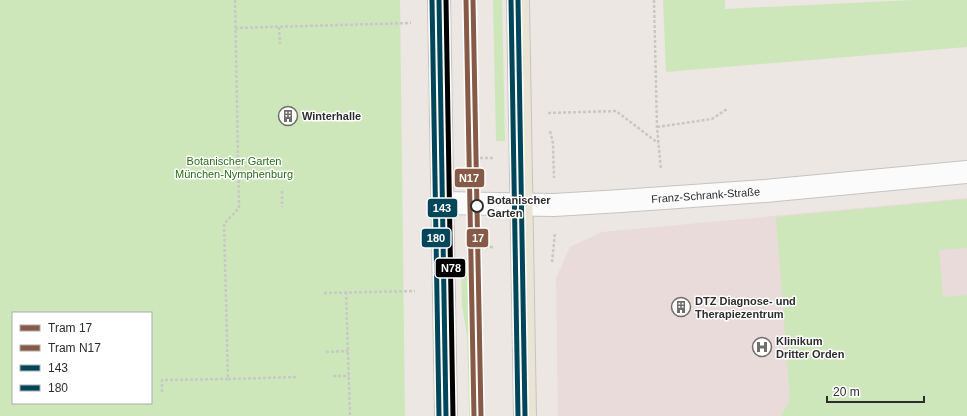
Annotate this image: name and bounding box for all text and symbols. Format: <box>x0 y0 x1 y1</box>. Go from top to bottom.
building icon: Winterhalle <box>277 105 299 127</box>
place label: Winterhalle <box>302 110 361 122</box>
park label: Botanischer Garten München-Nymphenburg <box>175 155 293 180</box>
line badge: N17 <box>454 168 485 188</box>
text: N17 <box>459 172 479 184</box>
street label: Franz-Schrank-Straße <box>651 185 760 205</box>
place label: Botanischer Garten <box>487 194 551 219</box>
line badge: 143 <box>427 198 458 218</box>
marker: Botanischer Garten <box>470 199 484 213</box>
text: 143 <box>433 202 451 214</box>
line badge: 180 <box>421 228 451 248</box>
line badge: 17 <box>466 228 489 248</box>
text: 180 <box>427 232 445 244</box>
text: 17 <box>472 232 484 244</box>
line badge: N78 <box>435 258 466 278</box>
text: N78 <box>441 262 461 274</box>
place label: DTZ Diagnose- und Therapiezentrum <box>695 295 796 320</box>
building icon: DTZ Diagnose- und Therapiezentrum <box>670 296 692 318</box>
legend <box>12 312 152 404</box>
text: Tram 17 <box>48 321 93 335</box>
place label: Klinikum Dritter Orden <box>776 335 845 360</box>
hospital icon: Klinikum Dritter Orden <box>751 336 773 358</box>
text: Tram N17 <box>48 341 101 355</box>
text: 143 <box>48 361 68 375</box>
scale bar <box>827 378 924 404</box>
text: 180 <box>48 381 68 395</box>
text: 20 m <box>833 385 860 399</box>

